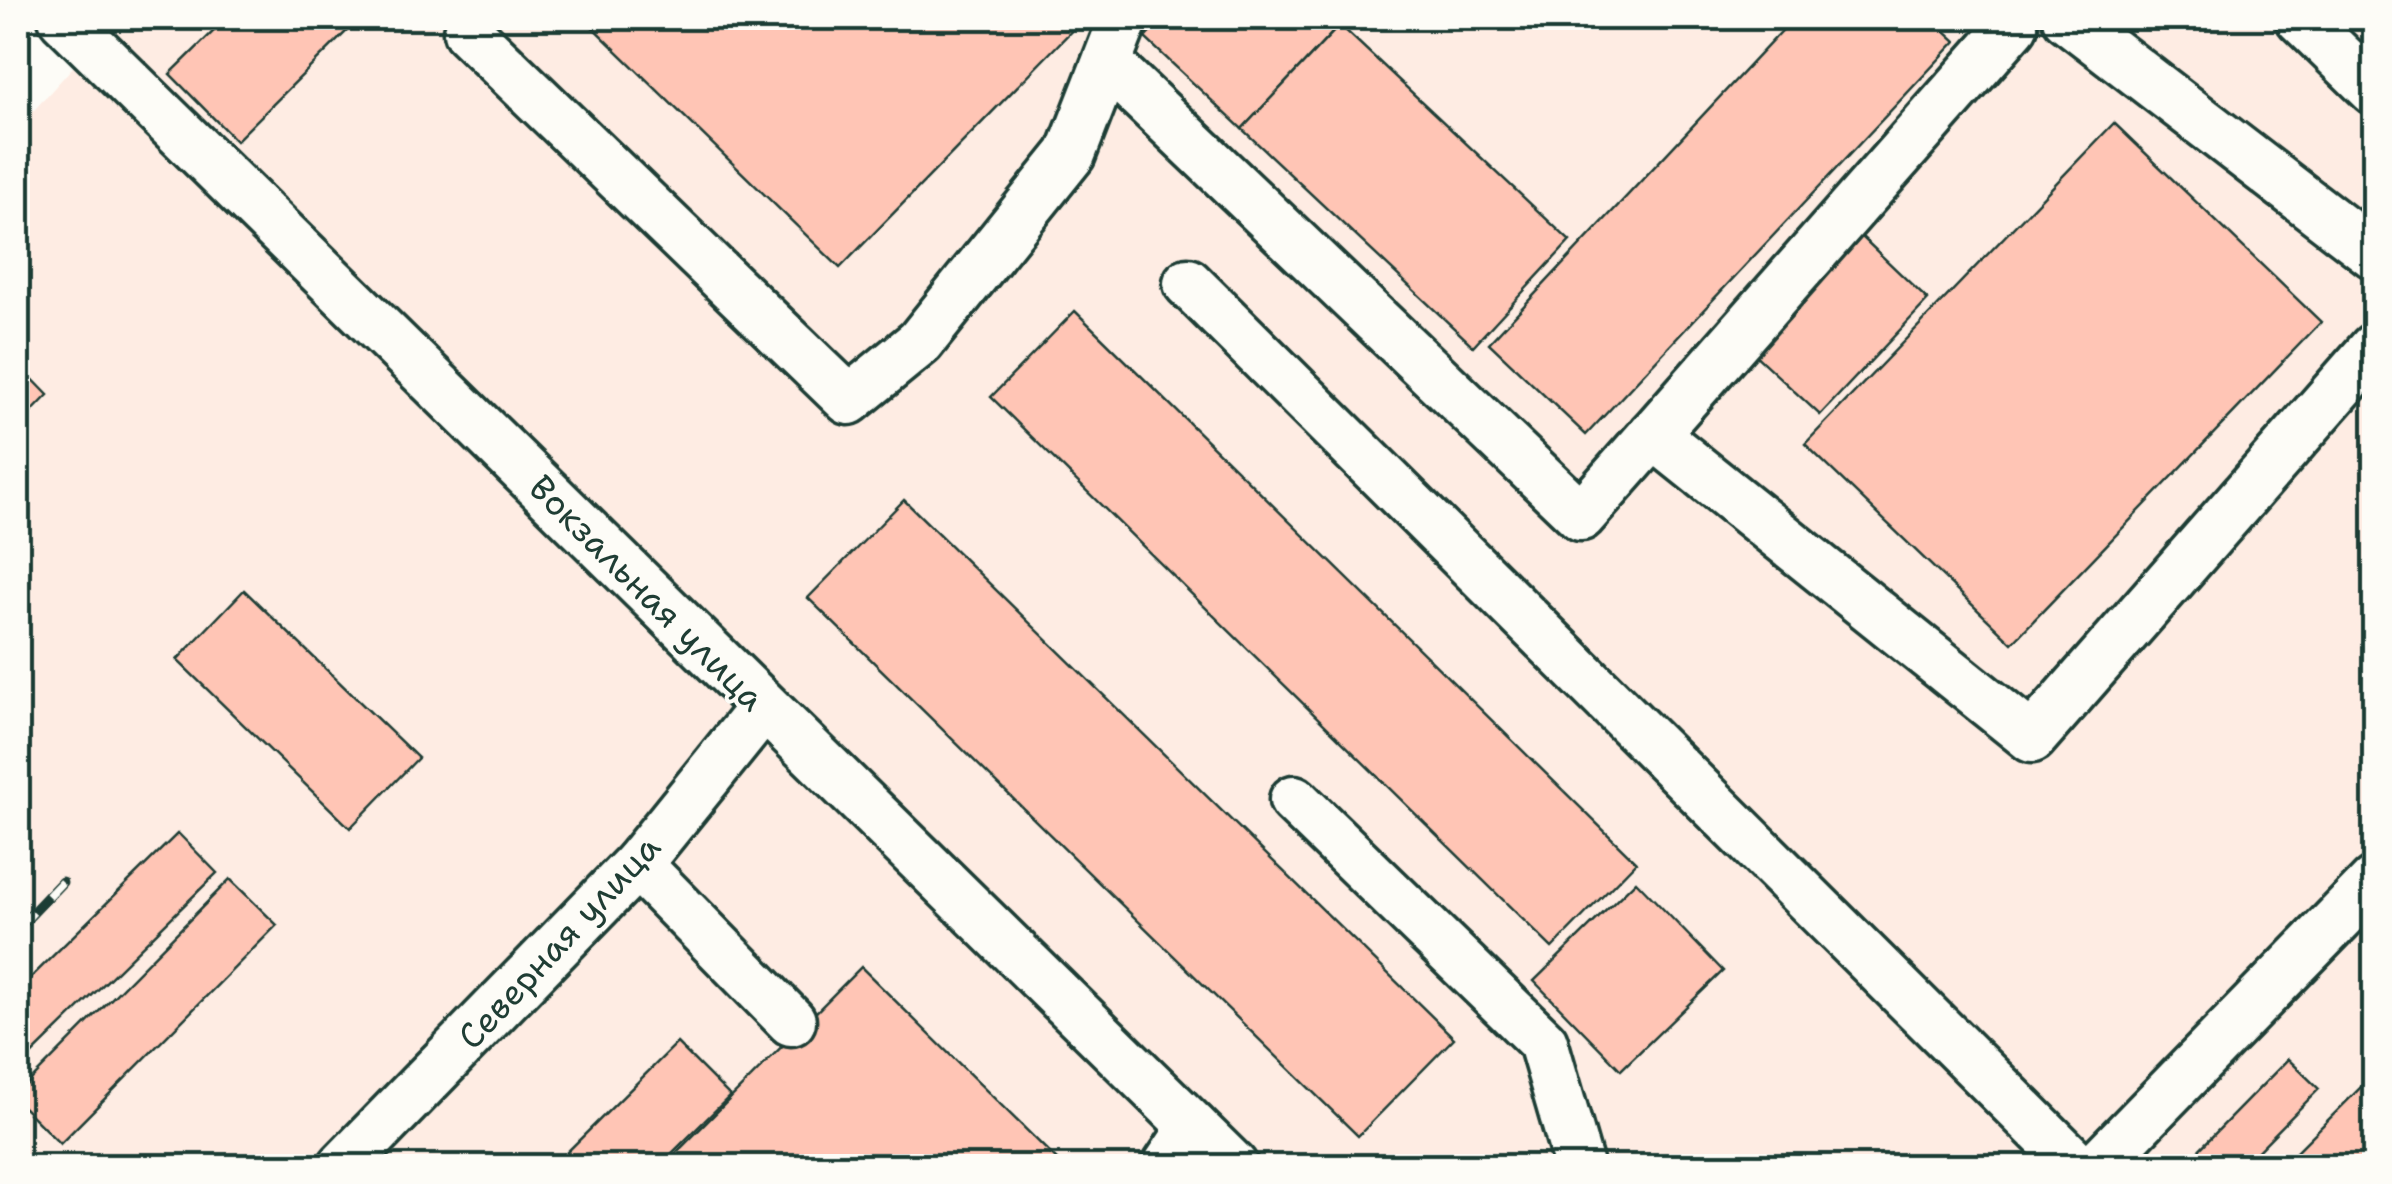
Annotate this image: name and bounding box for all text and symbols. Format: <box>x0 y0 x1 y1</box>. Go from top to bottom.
street label: Вокзальная улица <box>519 464 776 721</box>
street label: Северная улица <box>447 824 670 1059</box>

